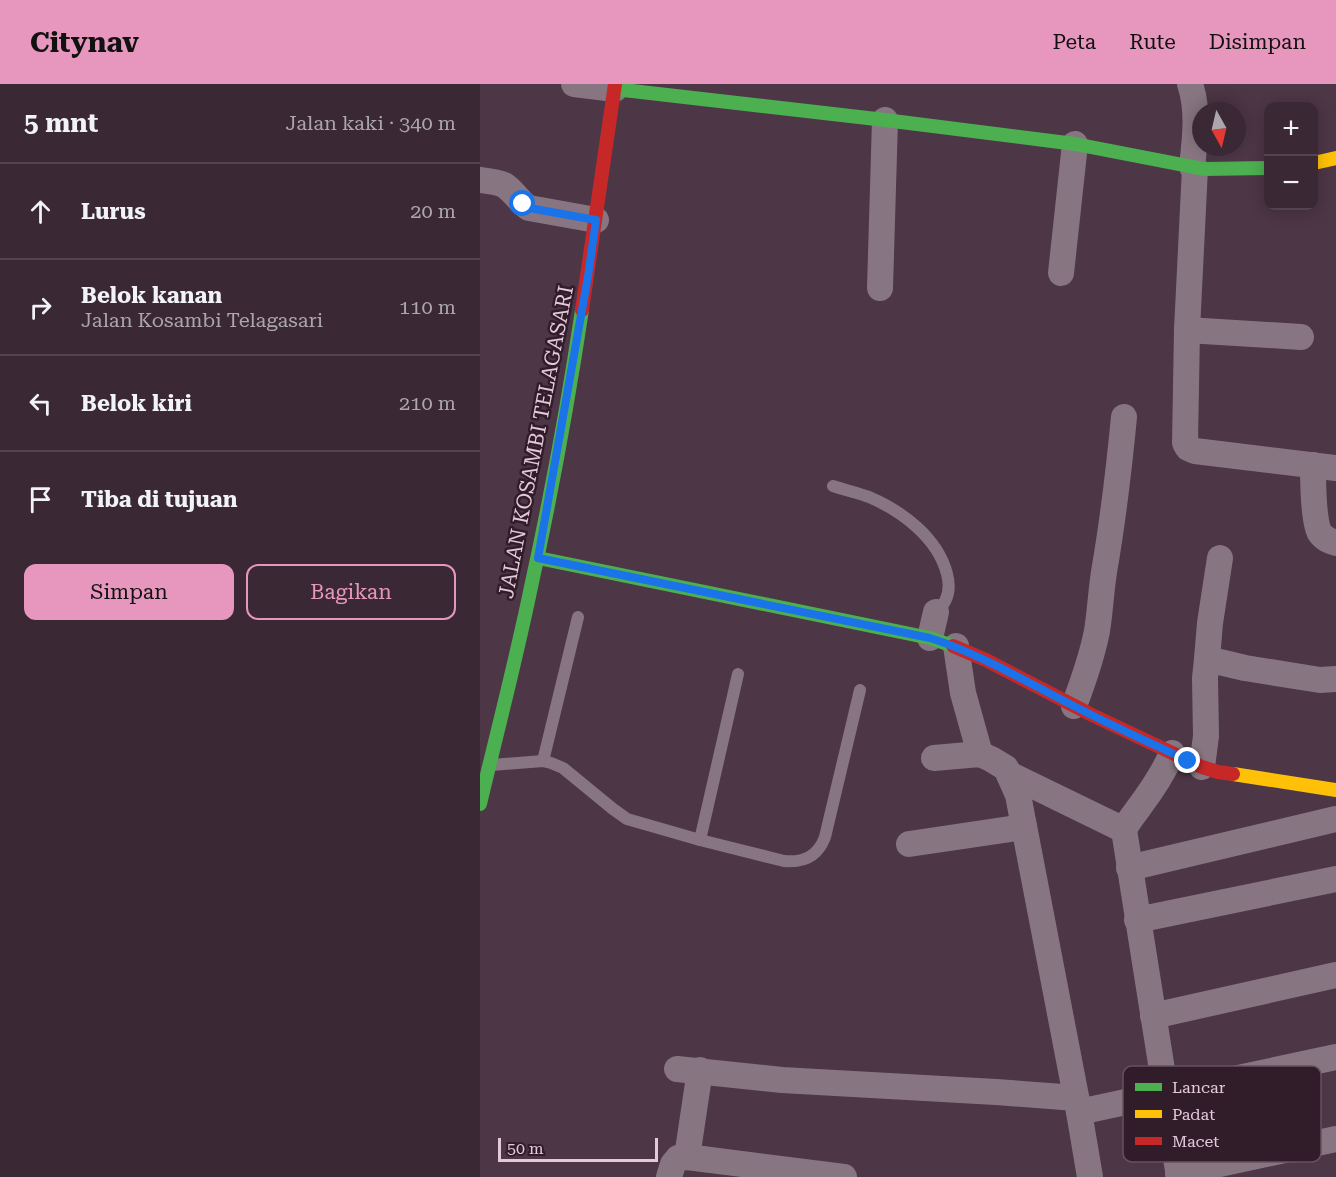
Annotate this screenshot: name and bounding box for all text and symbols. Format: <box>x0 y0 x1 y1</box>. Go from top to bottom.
text: Citynav <box>30 26 139 59</box>
text: Peta <box>1053 30 1096 54</box>
text: Rute <box>1129 30 1176 54</box>
text: Disimpan <box>1209 30 1306 54</box>
north arrow <box>1192 102 1246 156</box>
map controls <box>1264 102 1318 210</box>
button: + <box>1264 102 1318 156</box>
text: 5 mnt <box>24 108 98 138</box>
text: Jalan kaki · 340 m <box>285 111 456 135</box>
button: − <box>1264 156 1318 210</box>
route start <box>509 190 535 216</box>
icon: ahead <box>24 195 57 228</box>
text: Lurus <box>81 199 146 224</box>
text: 20 m <box>410 199 456 223</box>
text: Belok kanan <box>81 283 222 308</box>
street label: JALAN KOSAMBI TELAGASARI <box>494 284 578 600</box>
icon: right <box>24 291 57 324</box>
text: 110 m <box>399 295 456 319</box>
text: Jalan Kosambi Telagasari <box>81 308 323 332</box>
icon: left <box>24 387 57 420</box>
text: Belok kiri <box>81 391 192 416</box>
text: 210 m <box>399 391 456 415</box>
icon: arrive <box>24 483 57 516</box>
text: Tiba di tujuan <box>81 487 237 512</box>
button: Simpan <box>24 564 234 620</box>
button: Bagikan <box>246 564 456 620</box>
route end <box>1174 747 1200 773</box>
legend <box>1123 1066 1321 1162</box>
text: Lancar <box>1172 1078 1226 1097</box>
text: Padat <box>1172 1105 1215 1124</box>
text: Macet <box>1172 1132 1219 1151</box>
scale bar <box>498 1135 658 1162</box>
text: 50 m <box>507 1139 544 1158</box>

